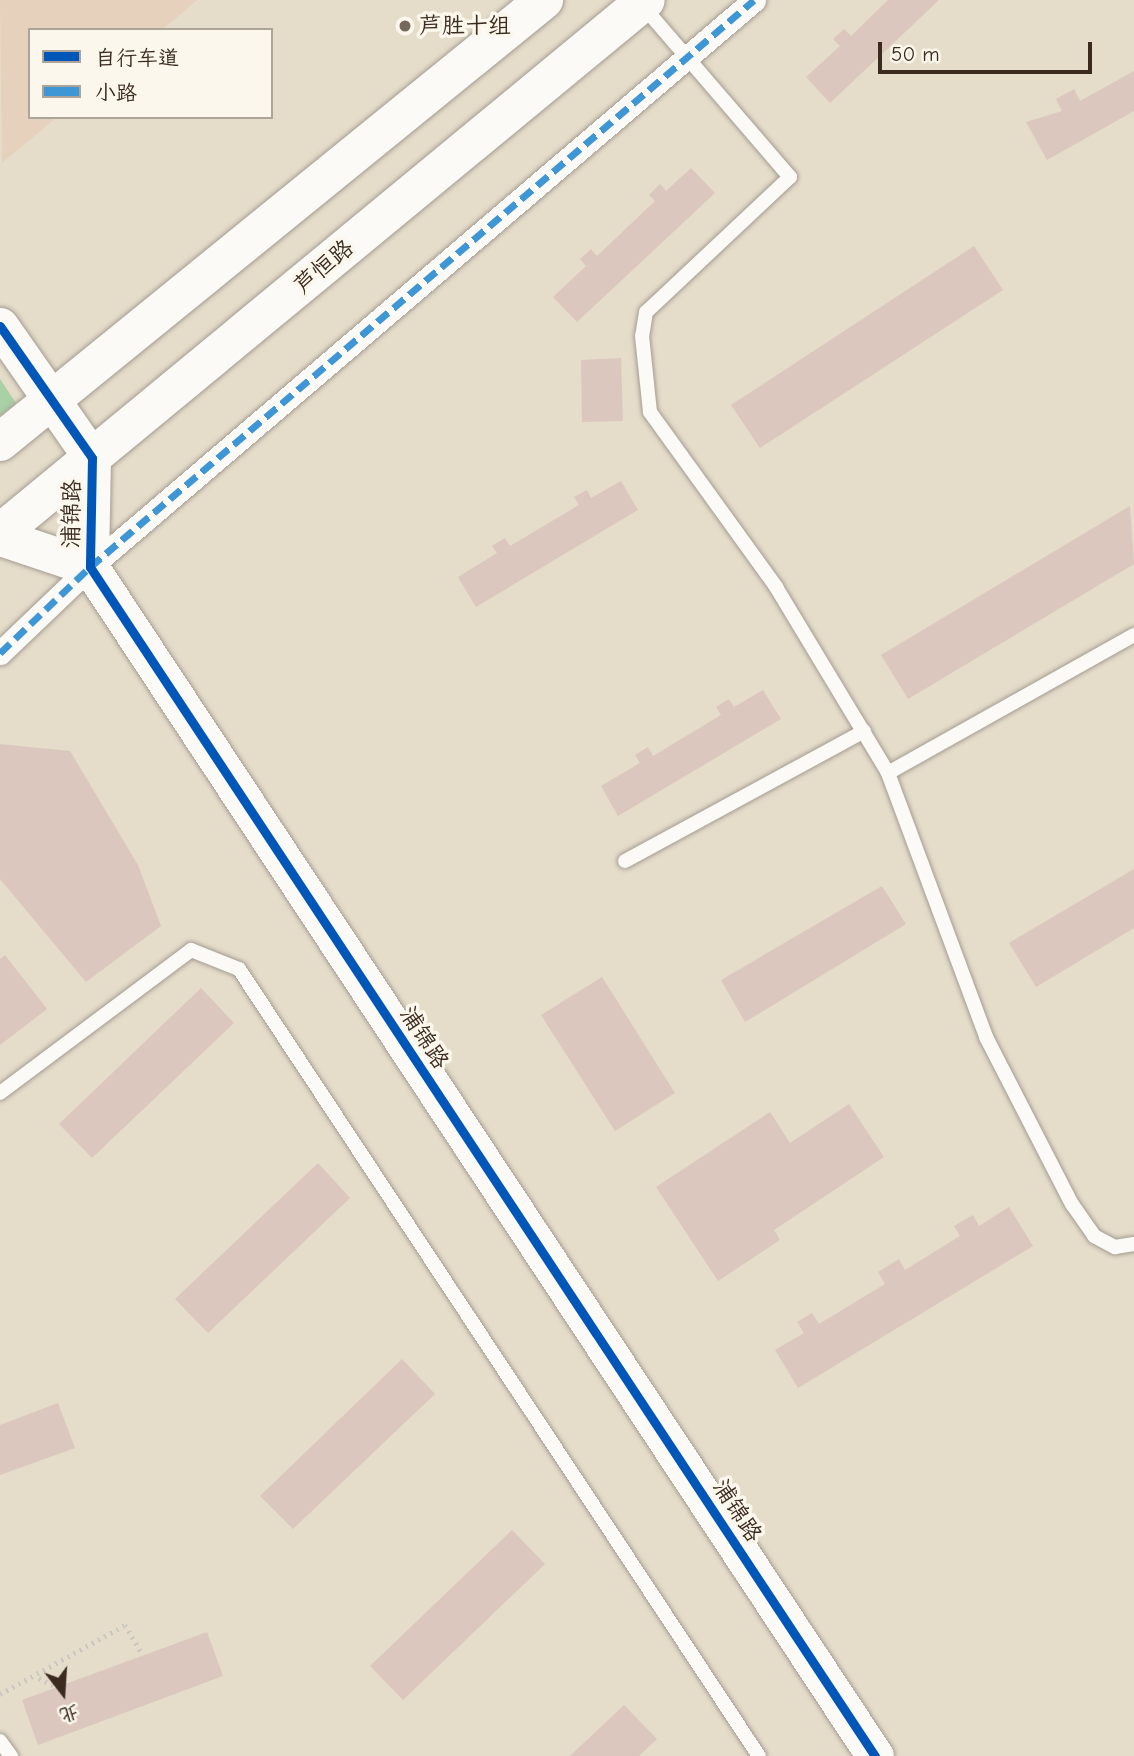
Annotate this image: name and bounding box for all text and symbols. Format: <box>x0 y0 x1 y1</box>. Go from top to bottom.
place label: 芦胜十组 <box>419 12 511 40</box>
marker: 芦胜十组 <box>397 18 413 34</box>
legend <box>28 28 273 119</box>
scale bar <box>882 28 1096 72</box>
text: 50 m <box>891 42 940 66</box>
text: 自行车道 <box>95 46 179 70</box>
text: 小路 <box>95 81 137 105</box>
street label: 芦恒路 <box>289 234 359 300</box>
street label: 浦锦路 <box>58 479 86 549</box>
street label: 浦锦路 <box>394 1002 454 1074</box>
street label: 浦锦路 <box>707 1475 767 1547</box>
north arrow <box>28 1658 98 1728</box>
text: 北 <box>57 1700 81 1726</box>

